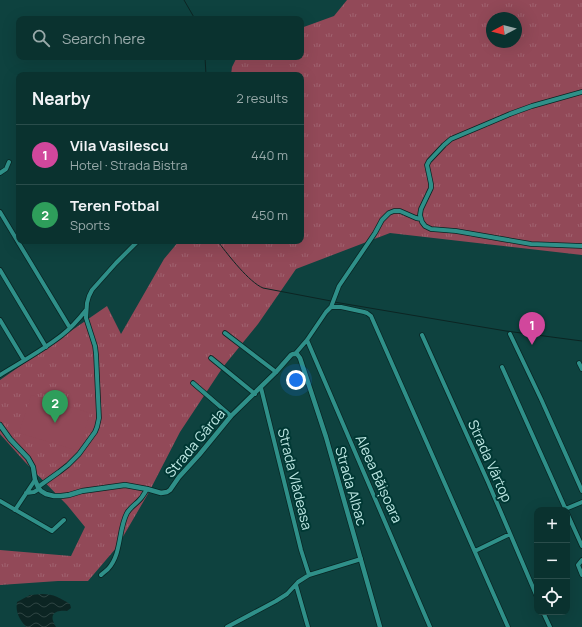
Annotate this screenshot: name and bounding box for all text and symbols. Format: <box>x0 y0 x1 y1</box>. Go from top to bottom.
north arrow <box>486 12 522 48</box>
search box <box>16 16 304 60</box>
icon: search <box>30 27 52 49</box>
text: Search here <box>62 28 145 49</box>
text: Nearby <box>32 87 90 110</box>
text: 2 results <box>236 89 288 107</box>
text: Vila Vasilescu <box>70 135 169 156</box>
text: 1 <box>42 146 48 164</box>
text: 440 m <box>251 146 288 164</box>
text: Hotel · Strada Bistra <box>70 156 187 174</box>
text: Teren Fotbal <box>70 195 159 216</box>
text: 2 <box>41 206 49 224</box>
text: 450 m <box>251 206 288 224</box>
text: Sports <box>70 216 110 234</box>
pin: 1 <box>519 312 545 345</box>
your location <box>286 370 306 390</box>
pin: 2 <box>42 390 68 423</box>
street label: Strada Gârda <box>160 404 229 481</box>
street label: Strada Vârtop <box>464 417 517 505</box>
street label: Strada Vlădeasa <box>274 426 317 532</box>
street label: Aleea Băișoara <box>352 432 407 526</box>
street label: Strada Albac <box>331 444 372 528</box>
map controls <box>534 507 570 615</box>
button: + <box>534 507 570 543</box>
button: − <box>534 543 570 579</box>
button: locate <box>534 579 570 615</box>

